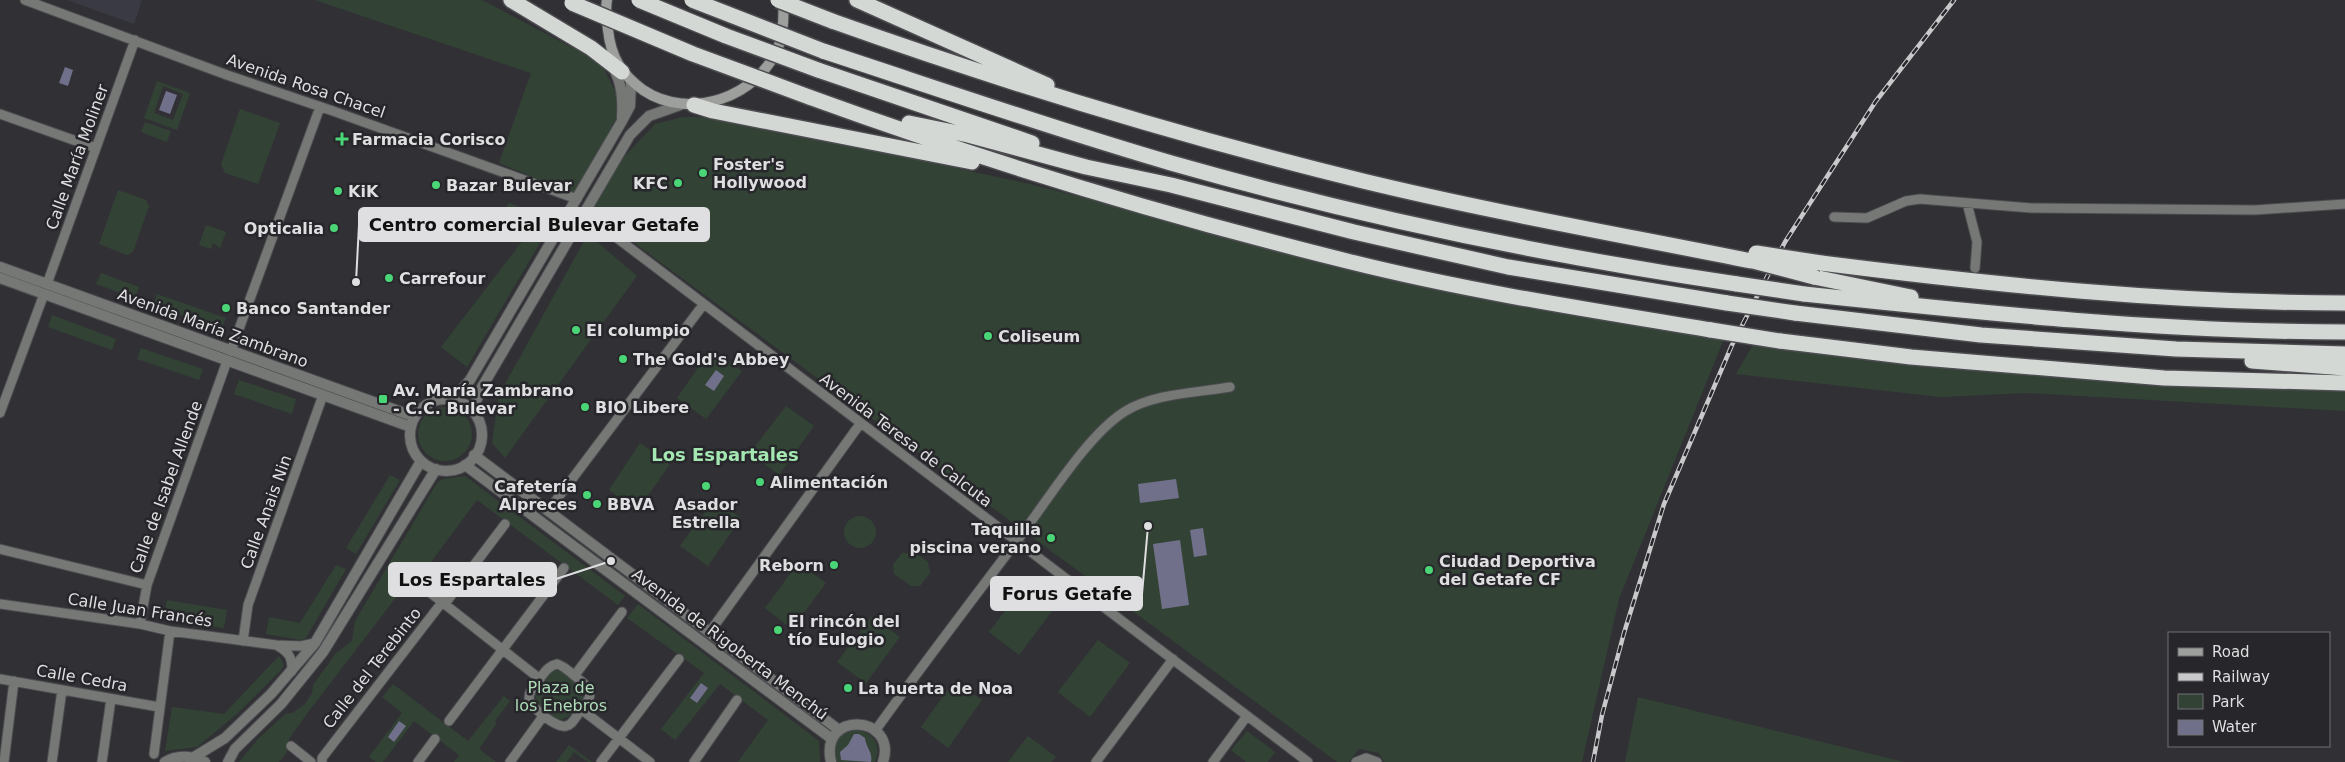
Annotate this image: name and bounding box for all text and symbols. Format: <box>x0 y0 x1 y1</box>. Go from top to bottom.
street label: Avenida Rosa Chacel <box>224 50 388 122</box>
street label: Calle María Moliner <box>42 81 112 232</box>
place label: Farmacia Corisco <box>352 130 506 149</box>
marker: Farmacia Corisco <box>336 133 348 145</box>
place label: Foster's Hollywood <box>713 155 807 192</box>
marker: Foster's Hollywood <box>697 167 709 179</box>
place label: KFC <box>633 174 668 193</box>
place label: Bazar Bulevar <box>446 176 572 195</box>
marker: KFC <box>672 177 684 189</box>
marker: Bazar Bulevar <box>430 179 442 191</box>
place label: KiK <box>348 182 379 201</box>
marker: KiK <box>332 185 344 197</box>
callout: Centro comercial Bulevar Getafe <box>359 208 709 241</box>
text: Centro comercial Bulevar Getafe <box>369 214 699 235</box>
place label: Opticalia <box>244 219 324 238</box>
marker: Opticalia <box>328 222 340 234</box>
place label: Carrefour <box>399 269 486 288</box>
marker: Carrefour <box>383 272 395 284</box>
street label: Avenida María Zambrano <box>115 285 311 371</box>
place label: Banco Santander <box>236 299 390 318</box>
marker: Banco Santander <box>220 302 232 314</box>
place label: El columpio <box>586 321 690 340</box>
marker: El columpio <box>570 324 582 336</box>
place label: Coliseum <box>998 327 1080 346</box>
marker: Coliseum <box>982 330 994 342</box>
place label: The Gold's Abbey <box>633 350 790 369</box>
marker: The Gold's Abbey <box>617 353 629 365</box>
street label: Avenida Teresa de Calcuta <box>816 369 996 511</box>
place label: Av. María Zambrano - C.C. Bulevar <box>393 381 574 418</box>
marker: Av. María Zambrano - C.C. Bulevar <box>377 393 389 405</box>
street label: Calle de Isabel Allende <box>126 398 206 576</box>
place label: BIO Libere <box>595 398 689 417</box>
marker: BIO Libere <box>579 401 591 413</box>
district label: Los Espartales <box>651 444 799 465</box>
street label: Calle Anais Nin <box>237 452 295 572</box>
place label: Alimentación <box>770 473 888 492</box>
marker: Alimentación <box>754 476 766 488</box>
place label: Cafetería Alpreces <box>494 477 577 514</box>
marker: Asador Estrella <box>700 480 712 492</box>
marker: Cafetería Alpreces <box>581 489 593 501</box>
place label: BBVA <box>607 495 655 514</box>
place label: Asador Estrella <box>672 495 740 532</box>
marker: BBVA <box>591 498 603 510</box>
place label: Taquilla piscina verano <box>909 520 1041 557</box>
marker: Taquilla piscina verano <box>1045 532 1057 544</box>
place label: Ciudad Deportiva del Getafe CF <box>1439 552 1596 589</box>
place label: Reborn <box>759 556 824 575</box>
marker: Reborn <box>828 559 840 571</box>
callout: Los Espartales <box>389 563 556 596</box>
street label: Avenida de Rigoberta Menchú <box>628 564 832 724</box>
marker: Ciudad Deportiva del Getafe CF <box>1423 564 1435 576</box>
text: Los Espartales <box>398 569 546 590</box>
callout: Forus Getafe <box>991 577 1142 610</box>
text: Forus Getafe <box>1002 583 1132 604</box>
street label: Calle Juan Francés <box>66 589 214 631</box>
street label: Calle del Terebinto <box>319 604 425 732</box>
place label: El rincón del tío Eulogio <box>788 612 900 649</box>
marker: El rincón del tío Eulogio <box>772 624 784 636</box>
legend <box>2168 632 2330 747</box>
text: Road <box>2212 643 2250 661</box>
street label: Calle Cedra <box>35 661 129 695</box>
text: Railway <box>2212 668 2270 686</box>
park label: Plaza de los Enebros <box>515 678 607 715</box>
place label: La huerta de Noa <box>858 679 1013 698</box>
marker: La huerta de Noa <box>842 682 854 694</box>
text: Park <box>2212 693 2245 711</box>
text: Water <box>2212 718 2257 736</box>

